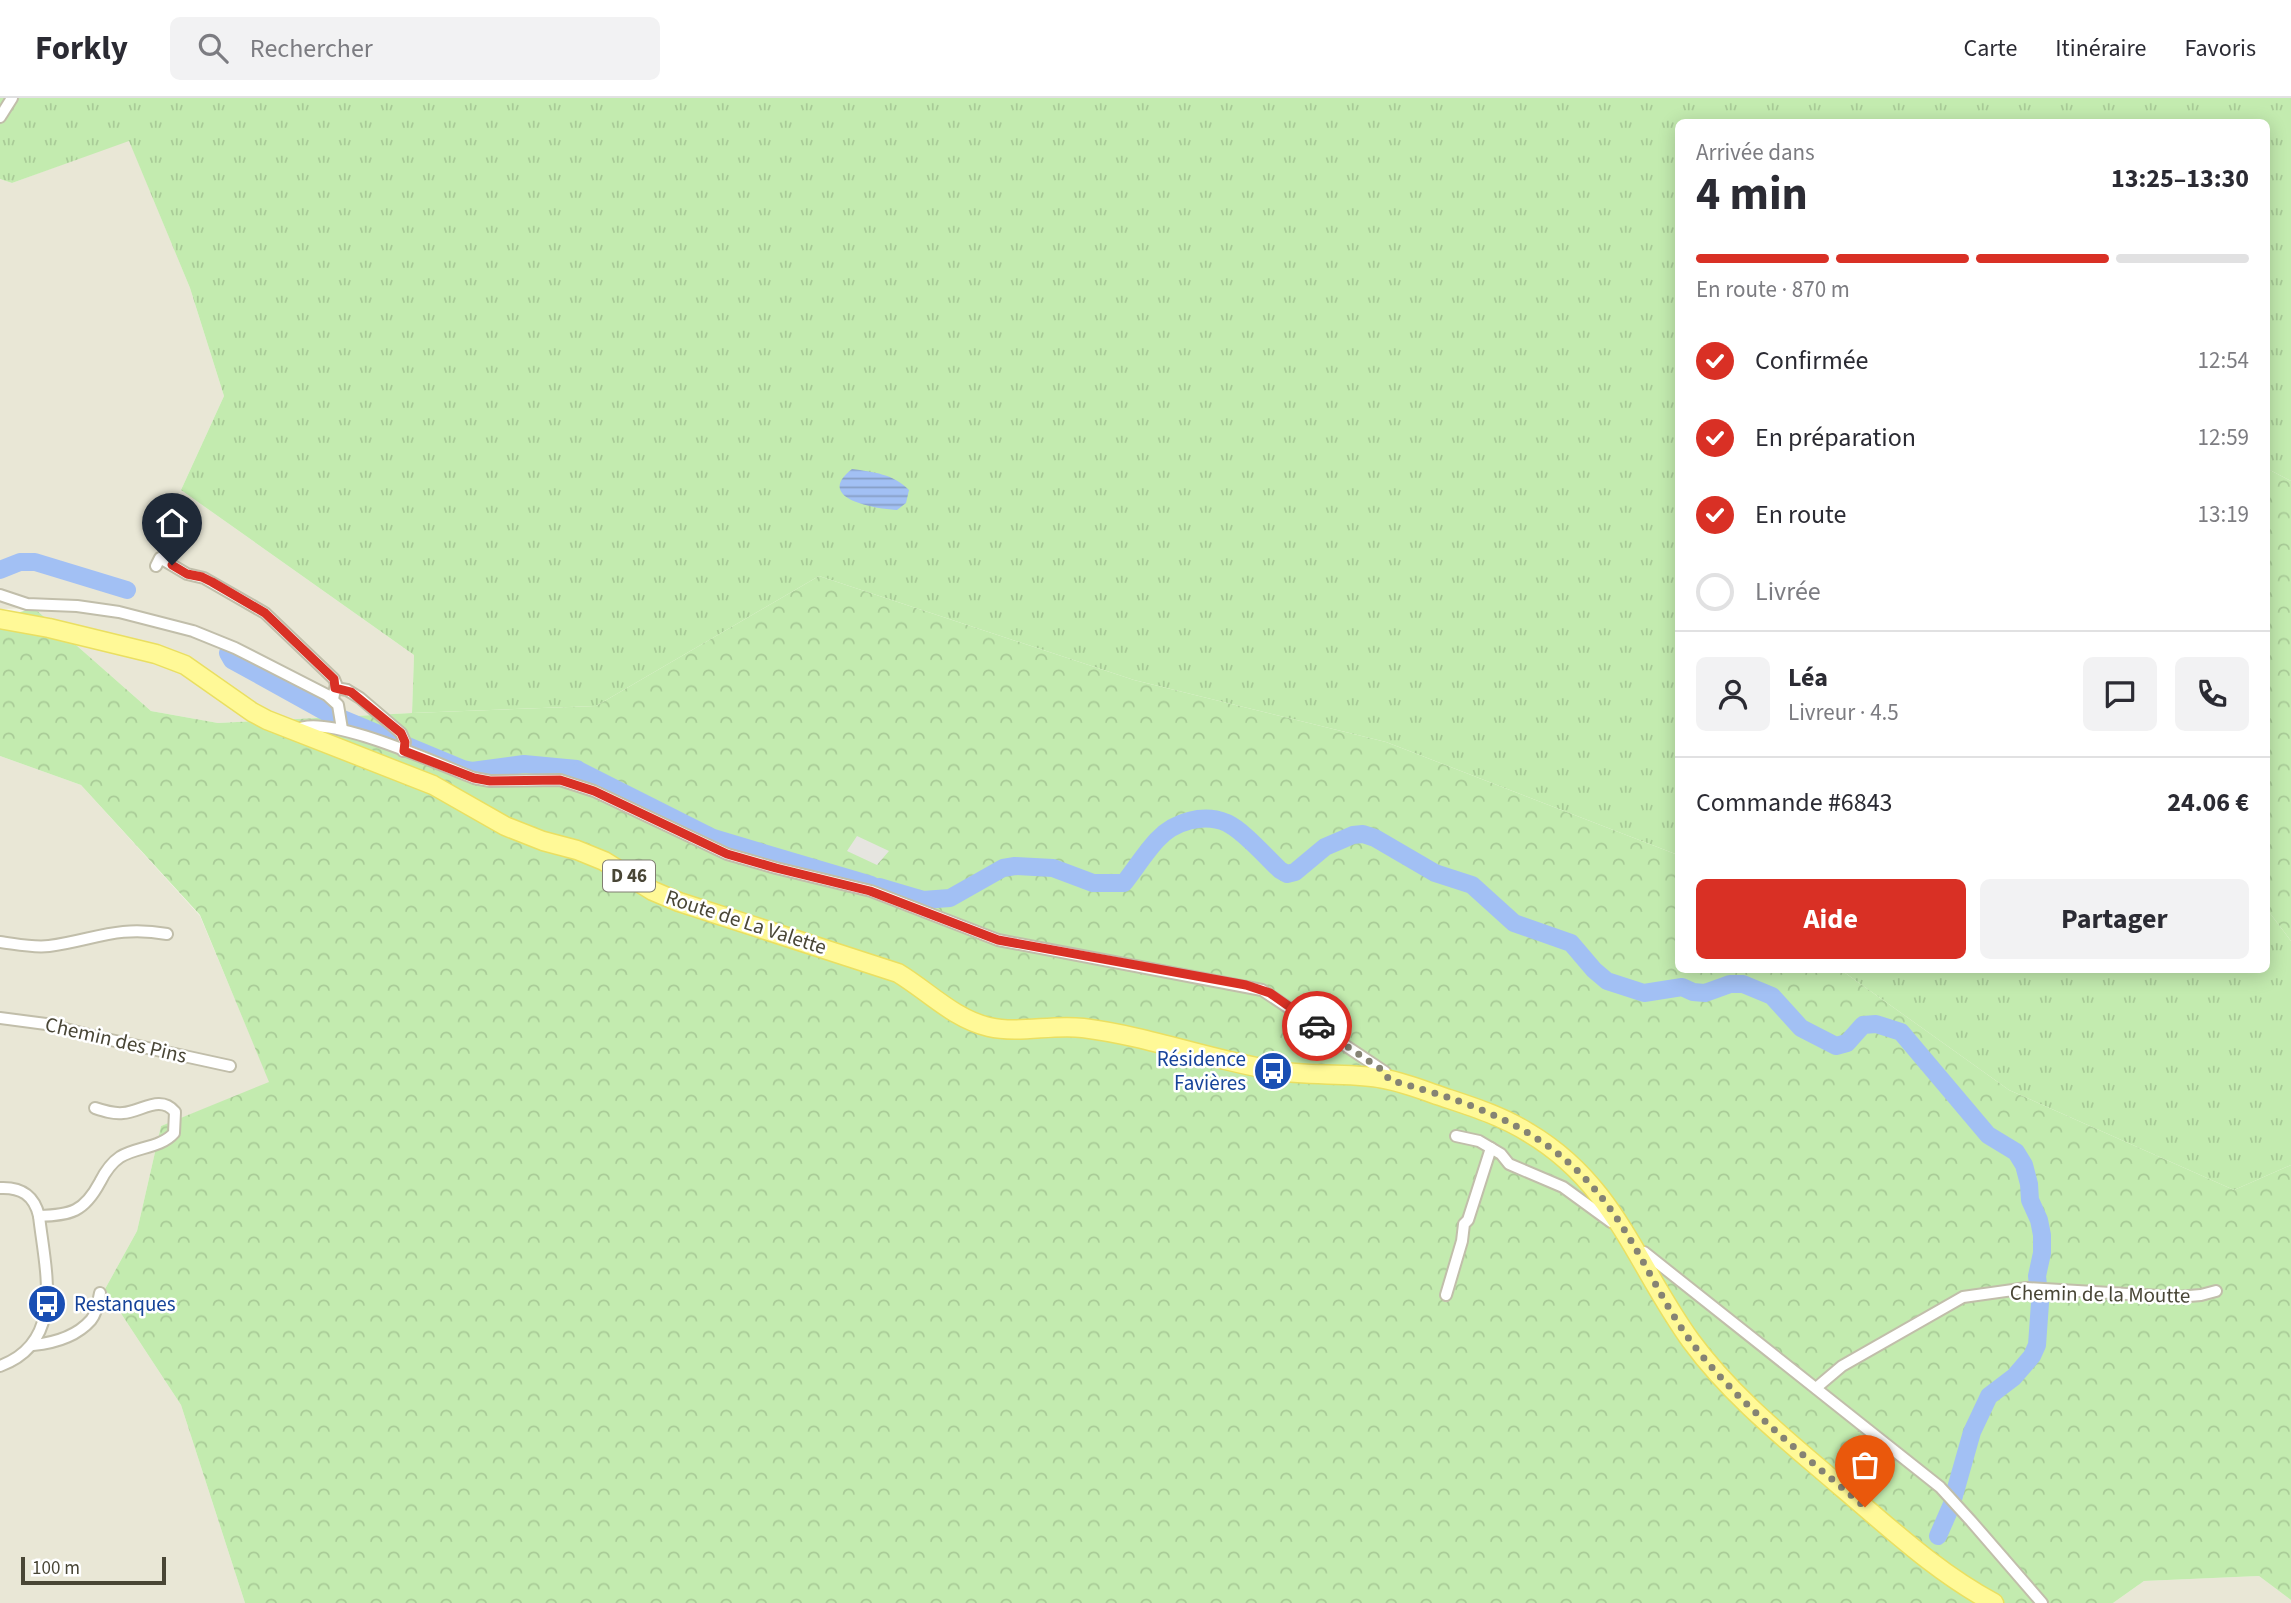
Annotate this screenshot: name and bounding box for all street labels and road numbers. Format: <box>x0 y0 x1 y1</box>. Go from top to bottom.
road number: D 46 <box>603 860 655 891</box>
street label: Route de La Valette <box>662 882 830 962</box>
street label: Chemin des Pins <box>42 1009 190 1071</box>
street label: Chemin de la Moutte <box>2010 1277 2190 1311</box>

